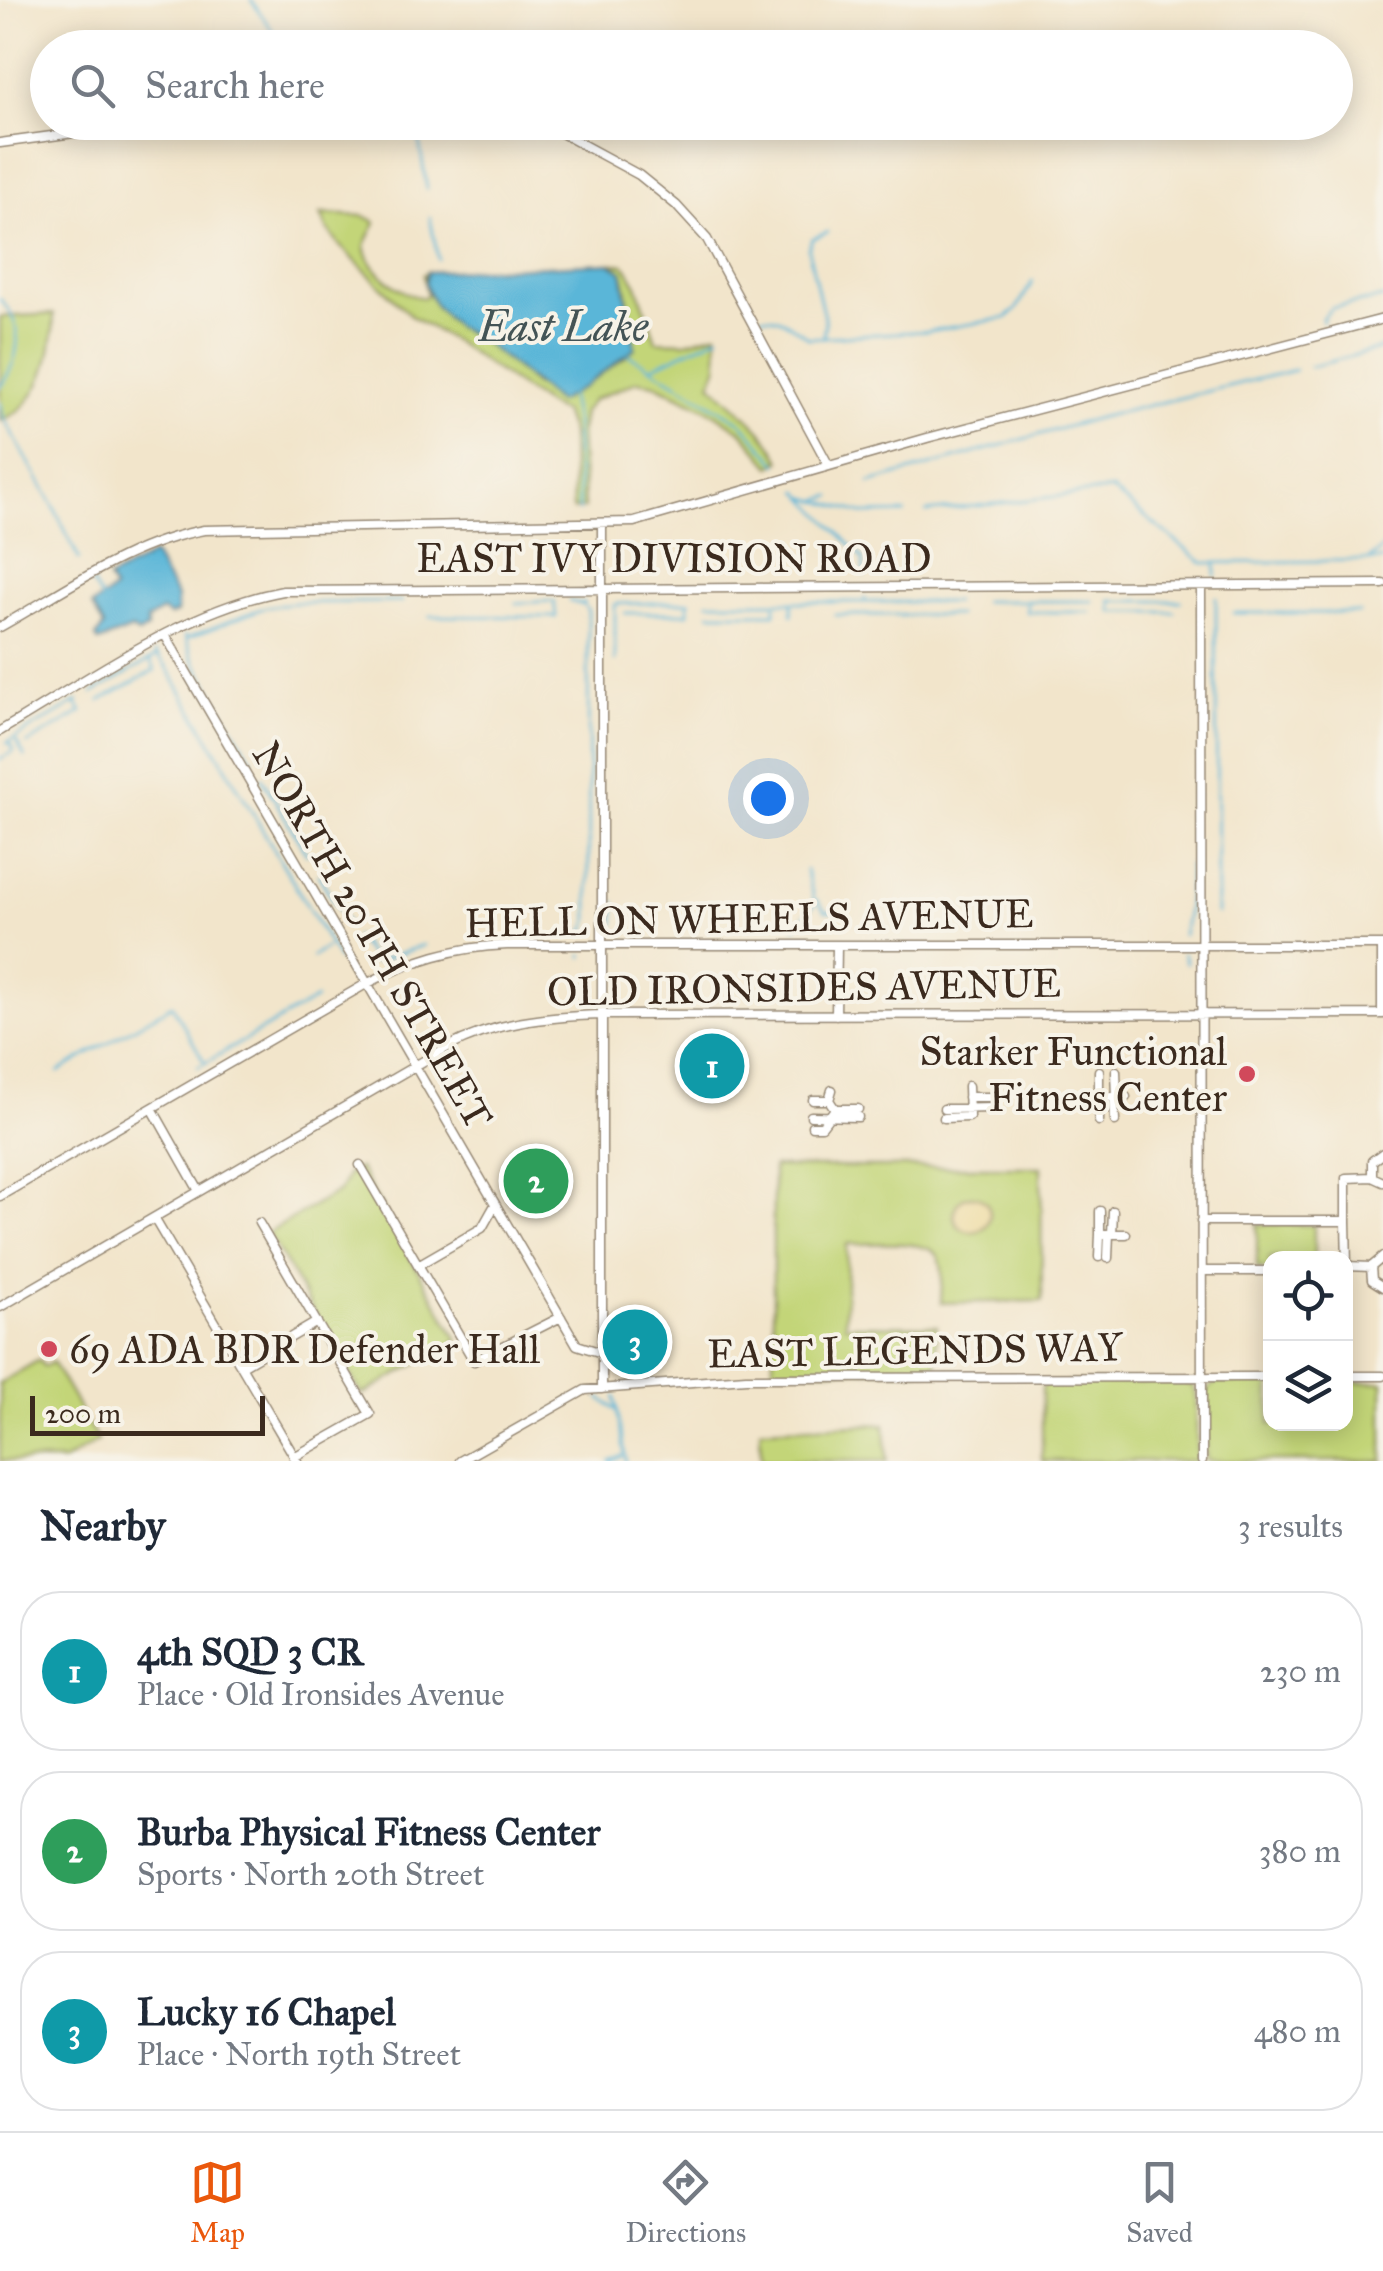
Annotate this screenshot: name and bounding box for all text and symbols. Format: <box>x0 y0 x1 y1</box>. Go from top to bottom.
search box <box>30 30 1353 140</box>
icon: search <box>65 58 120 113</box>
text: Search here <box>145 62 325 108</box>
water label: East Lake <box>477 301 649 353</box>
street label: EAST IVY DIVISION ROAD <box>416 534 932 583</box>
street label: NORTH 20TH STREET <box>242 733 503 1137</box>
your location <box>743 773 794 824</box>
street label: HELL ON WHEELS AVENUE <box>464 889 1034 948</box>
street label: OLD IRONSIDES AVENUE <box>547 959 1061 1016</box>
place label: Starker Functional Fitness Center <box>919 1027 1227 1122</box>
pin: 1 <box>680 1028 744 1104</box>
marker: Starker Functional Fitness Center <box>1236 1063 1258 1085</box>
pin: 2 <box>504 1144 568 1218</box>
map controls <box>1263 1251 1353 1431</box>
button: locate <box>1263 1251 1353 1341</box>
pin: 3 <box>602 1304 668 1380</box>
street label: EAST LEGENDS WAY <box>707 1322 1125 1379</box>
place label: 69 ADA BDR Defender Hall <box>69 1325 540 1374</box>
marker: 69 ADA BDR Defender Hall <box>38 1338 60 1360</box>
button: layers <box>1263 1341 1353 1431</box>
scale bar <box>30 1391 265 1436</box>
text: 200 m <box>45 1396 121 1431</box>
text: Nearby <box>40 1500 165 1552</box>
text: 3 results <box>1238 1507 1343 1546</box>
text: 4th SQD 3 CR <box>137 1629 363 1675</box>
text: 1 <box>68 1652 81 1691</box>
text: 230 m <box>1260 1652 1341 1691</box>
text: Place · Old Ironsides Avenue <box>137 1675 505 1714</box>
text: Burba Physical Fitness Center <box>137 1809 600 1855</box>
text: 2 <box>67 1832 82 1871</box>
text: 380 m <box>1259 1832 1341 1871</box>
text: Sports · North 20th Street <box>137 1855 484 1894</box>
text: Lucky 16 Chapel <box>137 1989 396 2035</box>
text: 3 <box>68 2012 81 2051</box>
text: 480 m <box>1254 2012 1341 2051</box>
text: Place · North 19th Street <box>137 2035 461 2074</box>
tab: Map <box>190 2155 245 2250</box>
tab: Directions <box>625 2155 746 2250</box>
tab: Saved <box>1126 2155 1193 2250</box>

